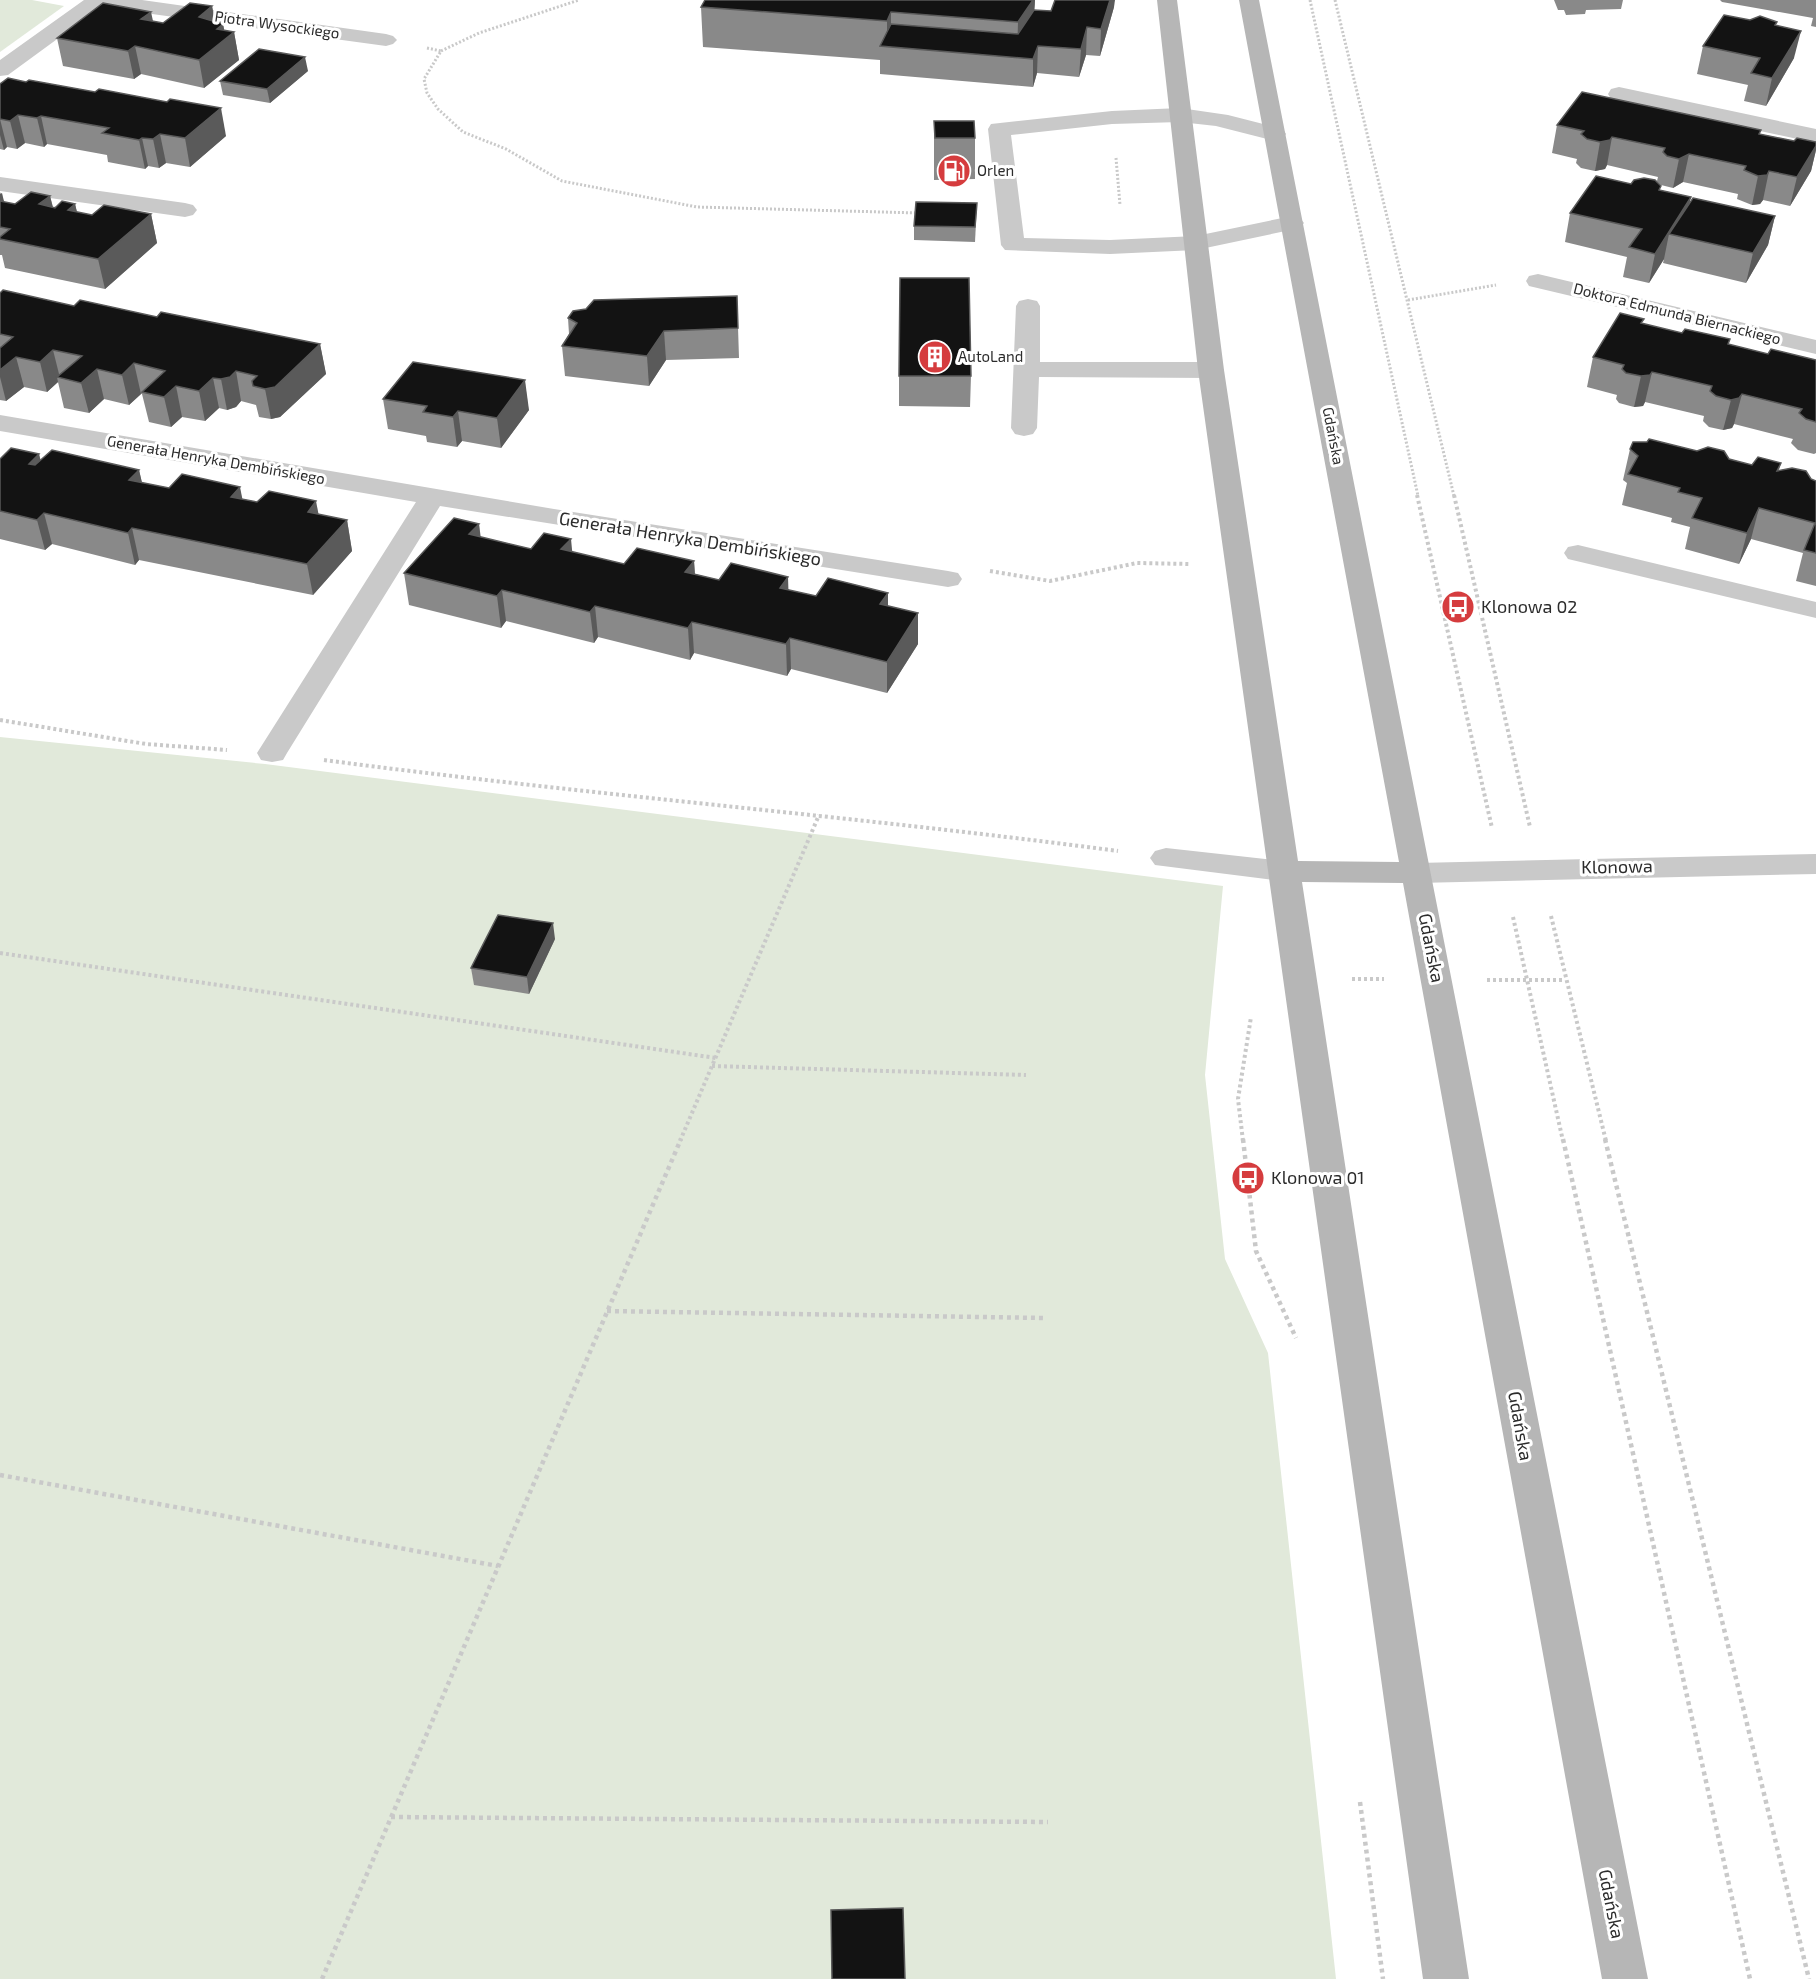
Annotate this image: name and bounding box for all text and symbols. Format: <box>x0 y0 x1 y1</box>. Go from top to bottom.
street label: Piotra Wysockiego <box>213 6 341 42</box>
fuel station icon: Orlen <box>936 153 972 189</box>
place label: Orlen <box>977 161 1014 179</box>
street label: Doktora Edmunda Biernackiego <box>1572 279 1783 348</box>
building icon: AutoLand <box>917 339 953 375</box>
place label: AutoLand <box>958 347 1023 365</box>
street label: Gdańska <box>1320 405 1348 466</box>
street label: Generała Henryka Dembińskiego <box>106 431 327 487</box>
street label: Generała Henryka Dembińskiego <box>557 506 823 570</box>
bus stop icon: Klonowa 02 <box>1440 589 1476 625</box>
place label: Klonowa 02 <box>1481 595 1577 617</box>
street label: Klonowa <box>1581 854 1653 878</box>
street label: Gdańska <box>1414 911 1449 984</box>
bus stop icon: Klonowa 01 <box>1230 1160 1266 1196</box>
place label: Klonowa 01 <box>1271 1166 1365 1188</box>
street label: Gdańska <box>1504 1389 1538 1462</box>
street label: Gdańska <box>1594 1867 1629 1940</box>

